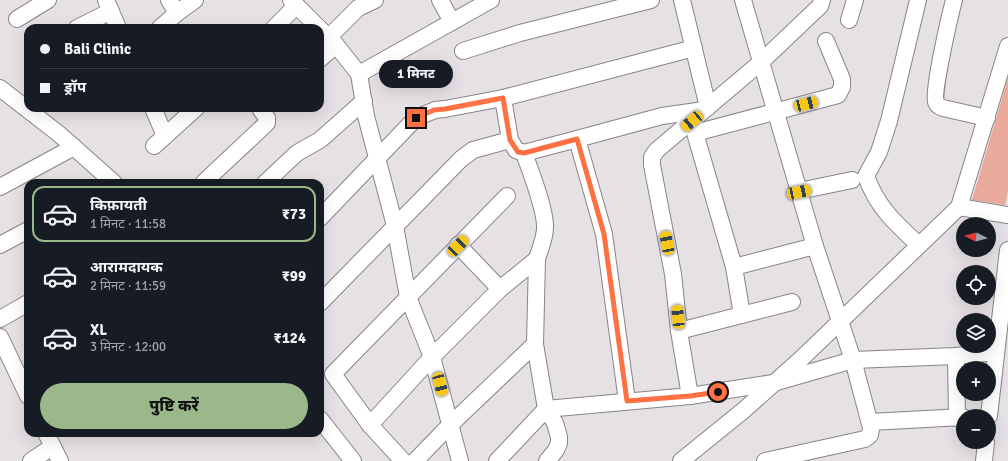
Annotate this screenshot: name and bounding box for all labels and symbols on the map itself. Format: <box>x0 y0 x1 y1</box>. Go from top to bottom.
callout: 1 मिनट <box>379 60 453 88</box>
car <box>793 95 819 113</box>
route end <box>407 109 425 127</box>
car <box>679 109 705 133</box>
car <box>786 184 812 200</box>
north arrow <box>956 217 996 257</box>
car <box>659 230 675 256</box>
car <box>445 233 471 259</box>
car <box>671 304 685 330</box>
car <box>431 371 449 397</box>
route start <box>709 383 727 401</box>

